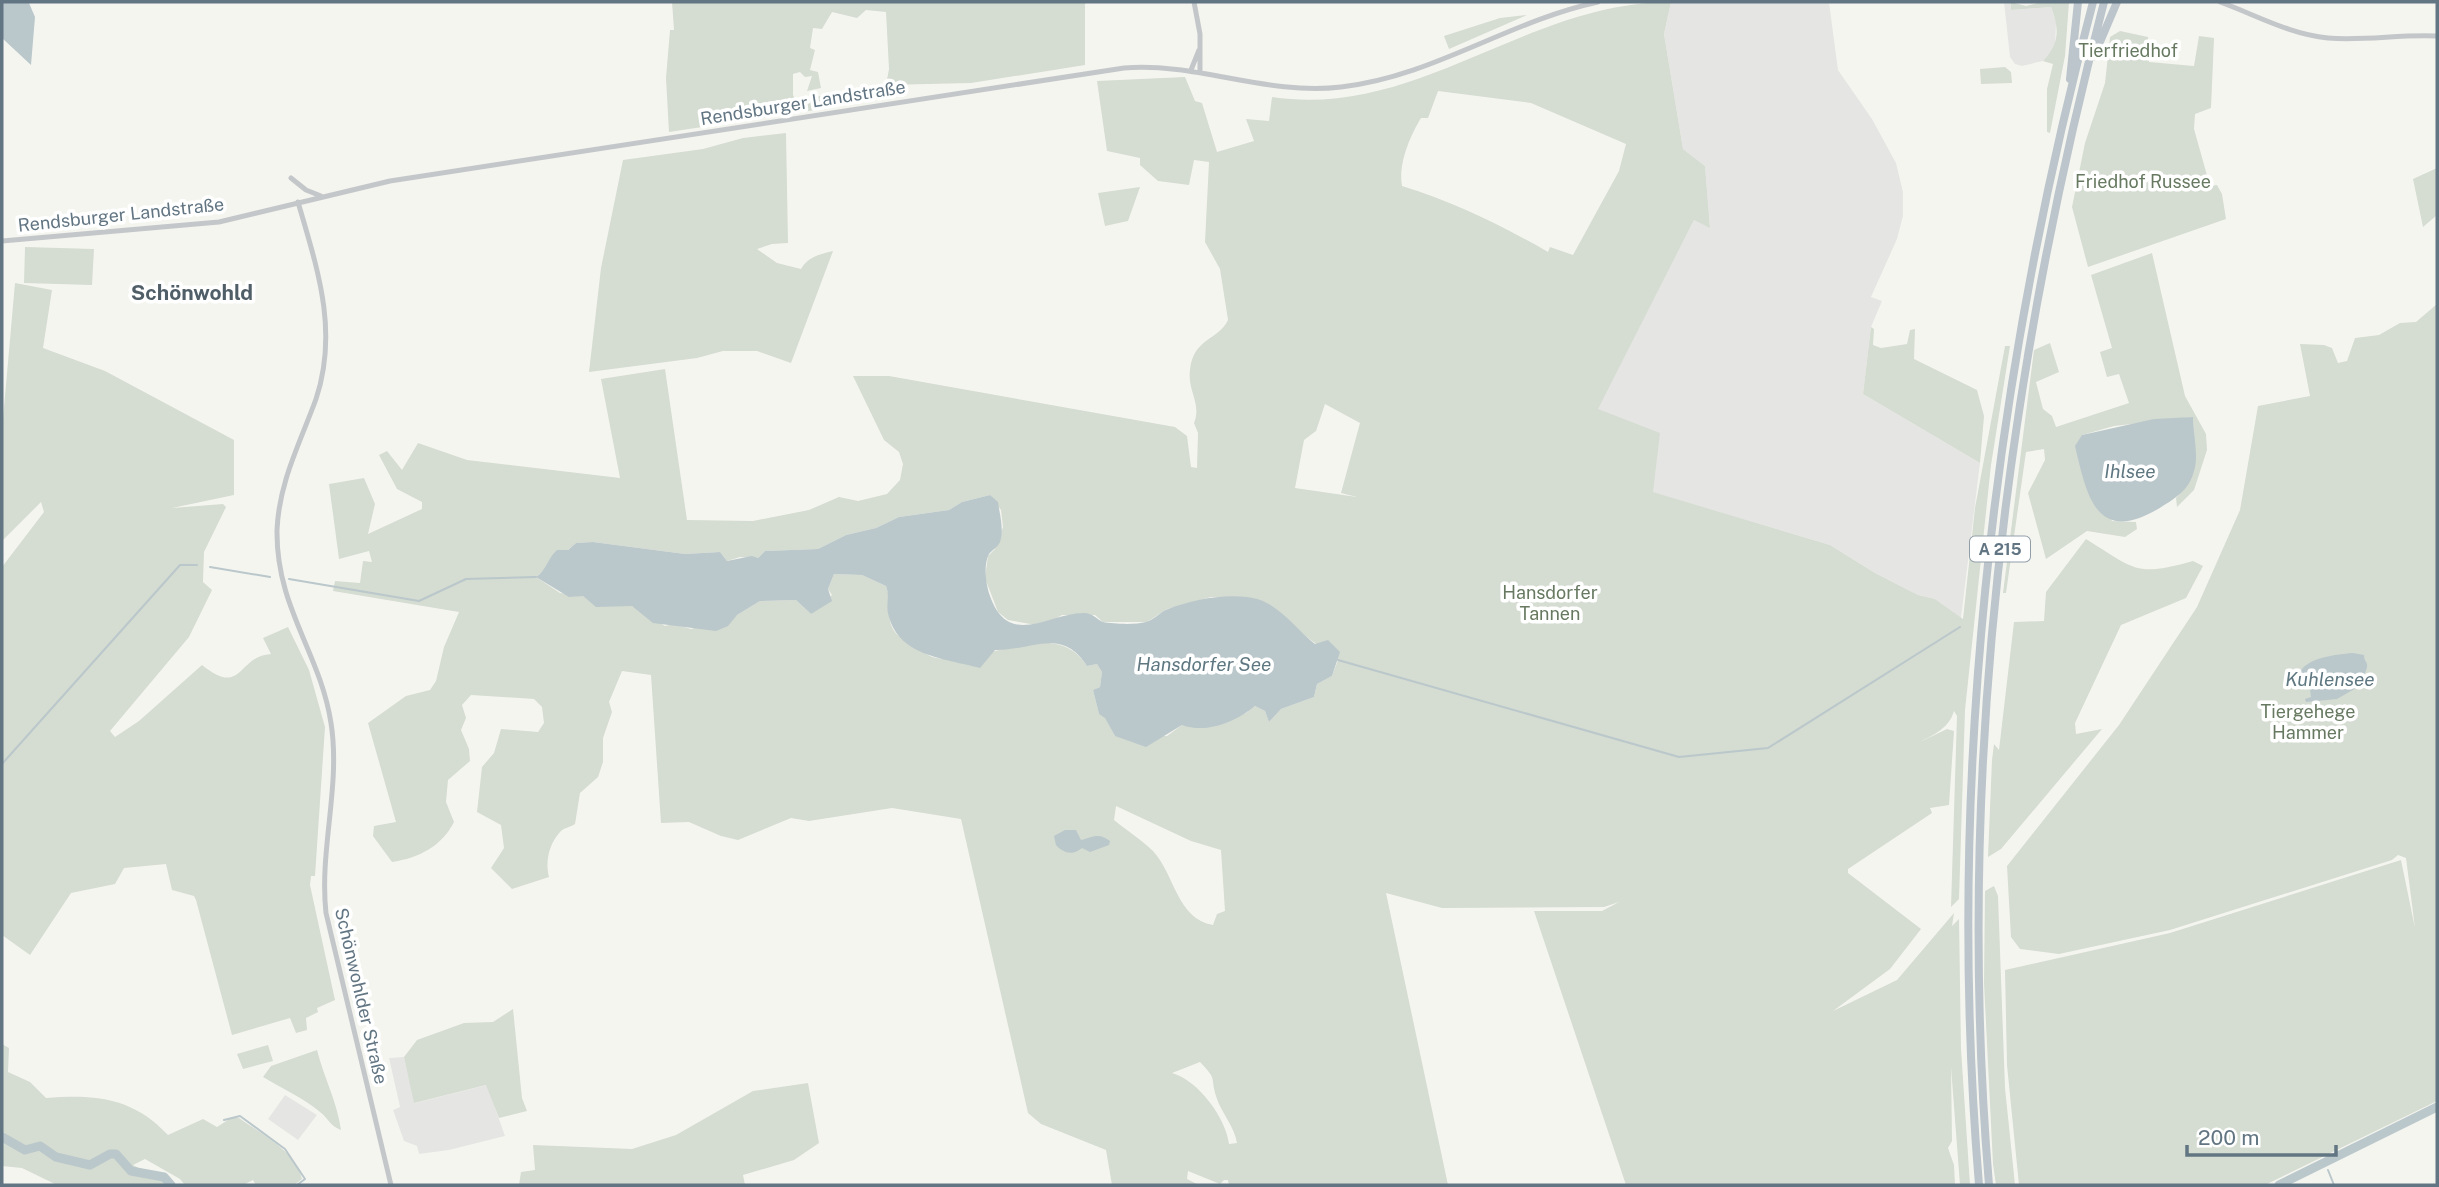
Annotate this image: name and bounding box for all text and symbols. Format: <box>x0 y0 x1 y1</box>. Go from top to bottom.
park label: Tierfriedhof <box>2078 40 2178 61</box>
street label: Rendsburger Landstraße <box>699 76 907 129</box>
park label: Friedhof Russee <box>2075 171 2211 192</box>
street label: Rendsburger Landstraße <box>17 193 225 236</box>
district label: Schönwohld <box>131 280 253 305</box>
water label: Ihlsee <box>2104 460 2156 482</box>
road number: A 215 <box>1970 536 2030 562</box>
park label: Hansdorfer Tannen <box>1502 582 1598 624</box>
water label: Hansdorfer See <box>1137 653 1271 675</box>
water label: Kuhlensee <box>2285 668 2375 690</box>
park label: Tiergehege Hammer <box>2261 701 2355 743</box>
street label: Schönwohlder Straße <box>331 906 392 1086</box>
scale bar <box>2187 1114 2336 1158</box>
text: 200 m <box>2198 1125 2259 1150</box>

